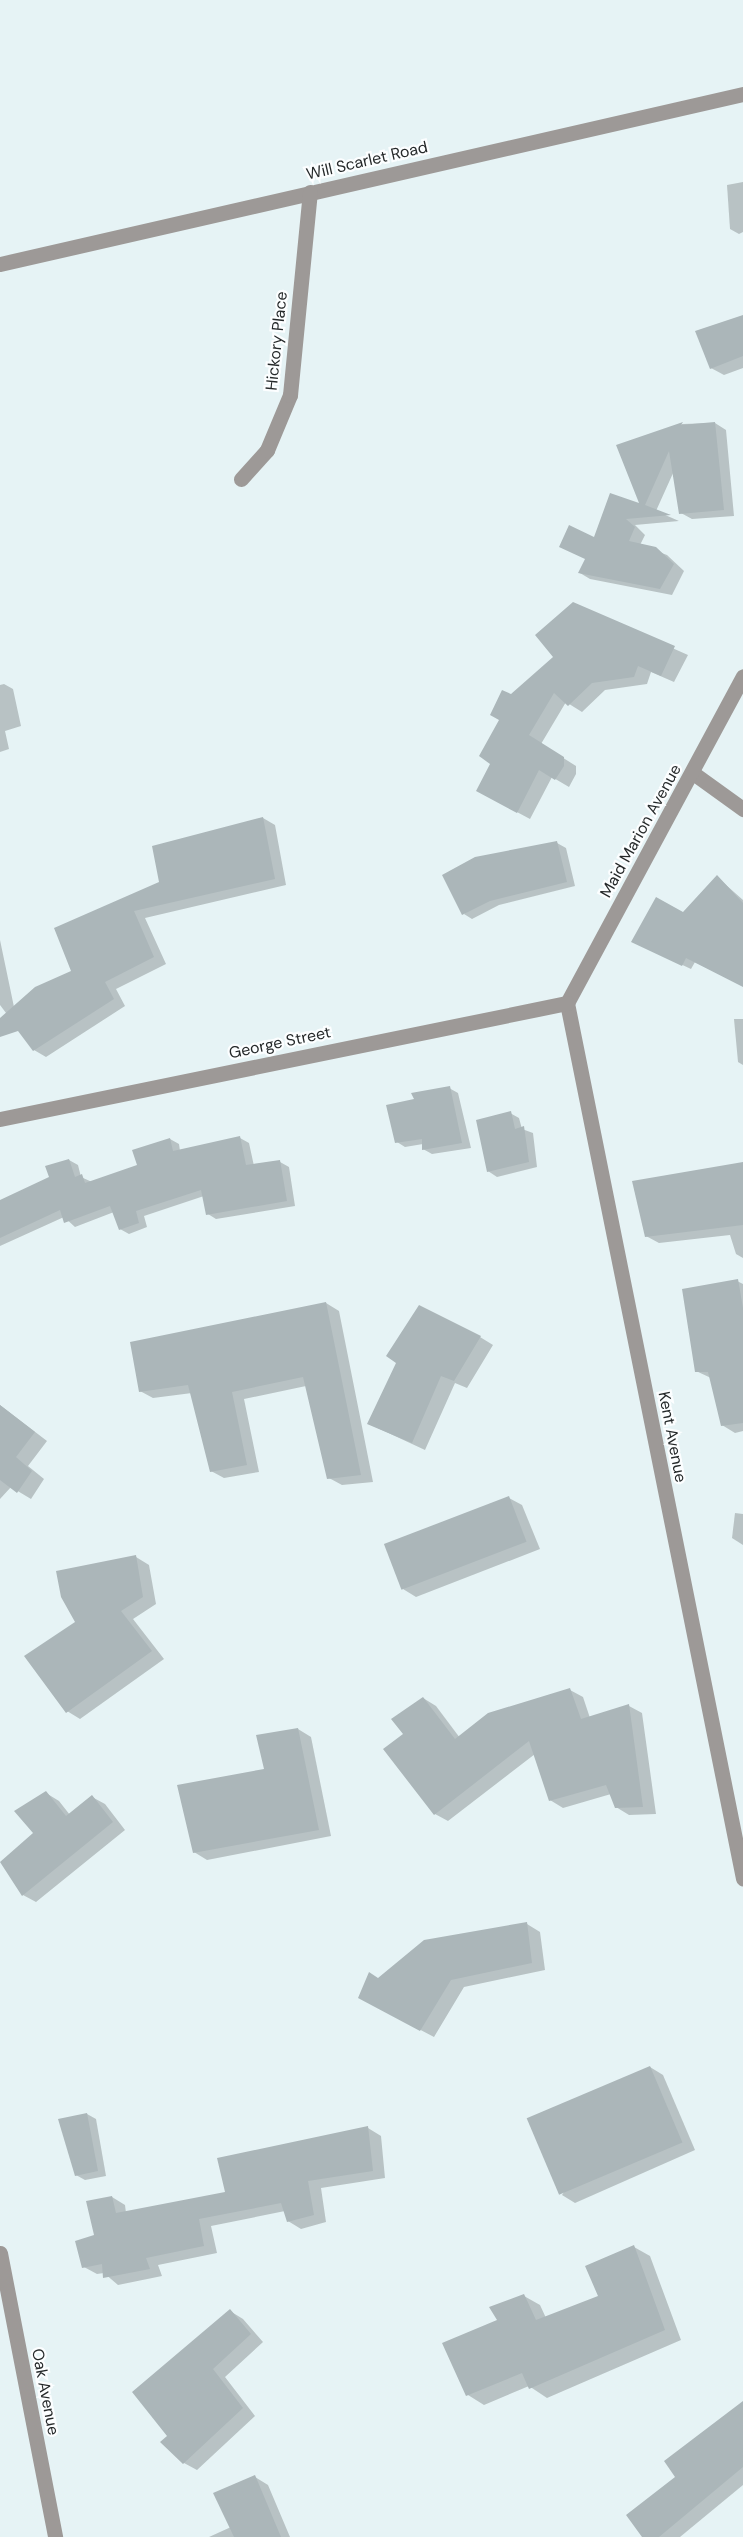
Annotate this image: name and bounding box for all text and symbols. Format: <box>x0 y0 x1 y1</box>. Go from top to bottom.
street label: Will Scarlet Road <box>304 138 430 184</box>
street label: Hickory Place <box>262 290 292 392</box>
street label: Maid Marion Avenue <box>596 761 686 901</box>
street label: George Street <box>227 1023 333 1063</box>
street label: Kent Avenue <box>654 1390 690 1484</box>
street label: Oak Avenue <box>27 2347 63 2437</box>

